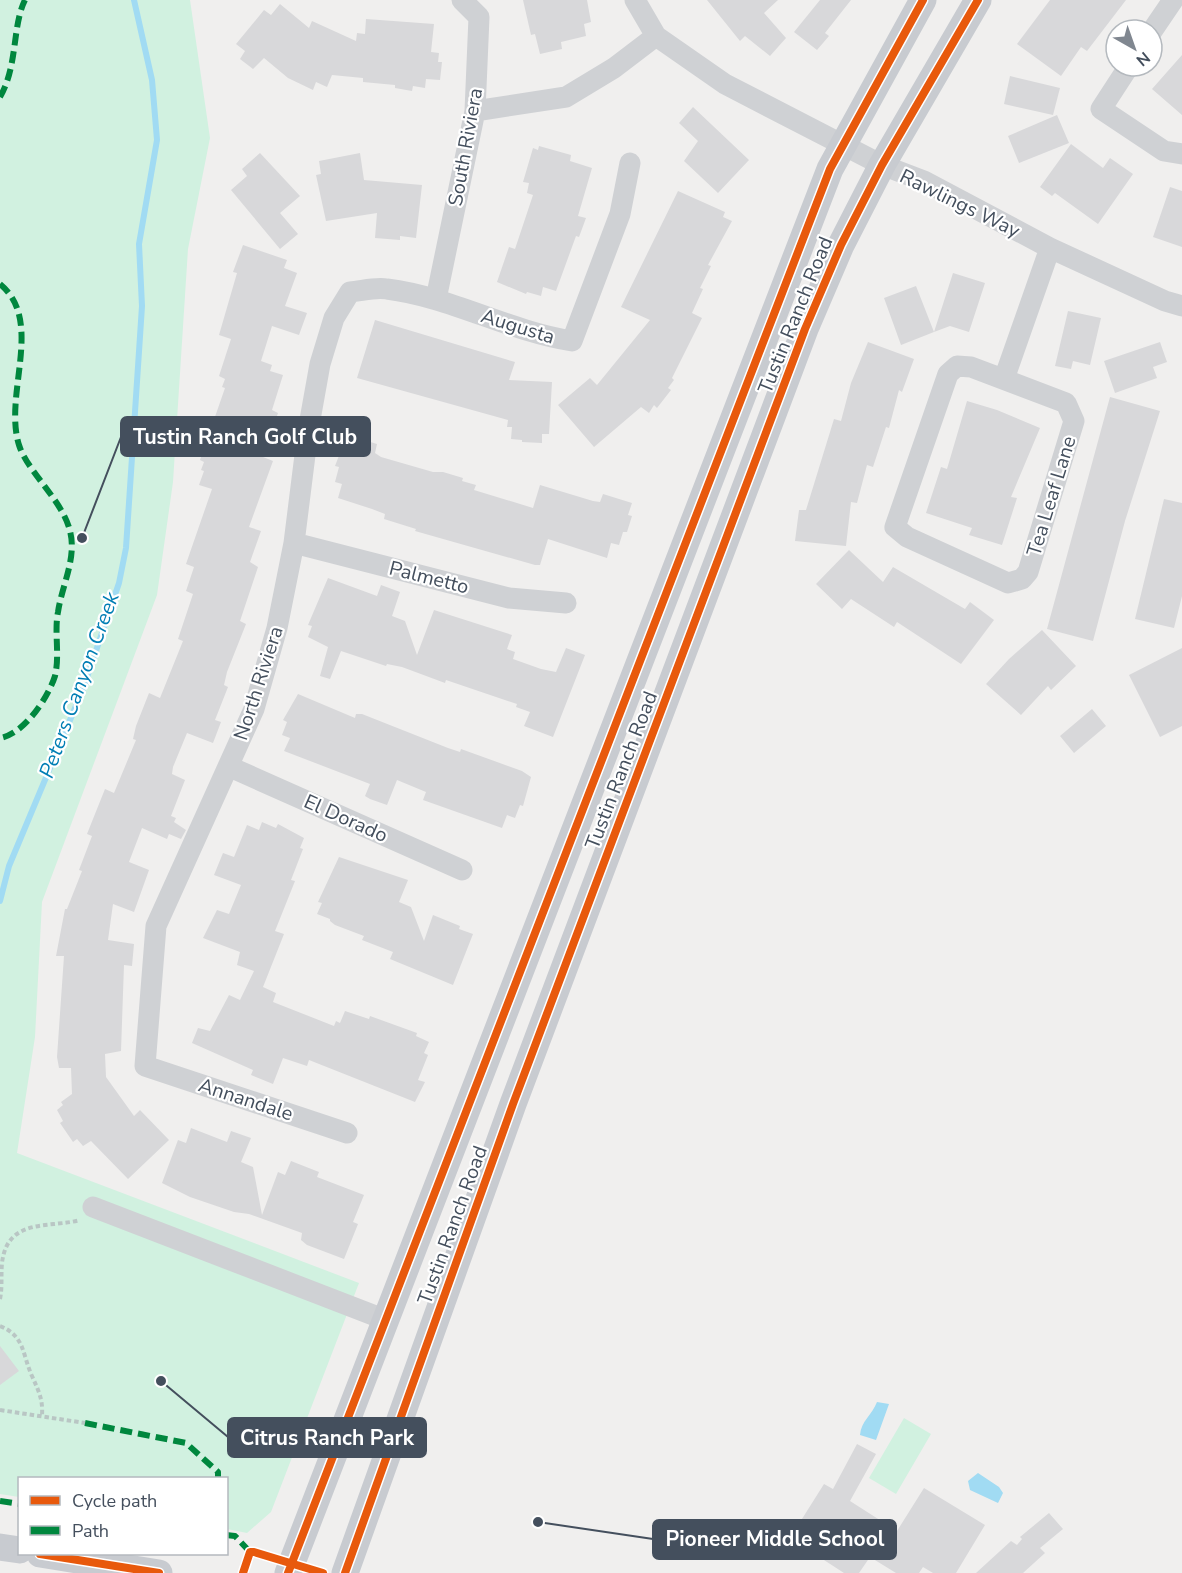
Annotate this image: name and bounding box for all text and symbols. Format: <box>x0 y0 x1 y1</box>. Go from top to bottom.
north arrow <box>1104 18 1164 78</box>
text: N <box>1131 46 1155 71</box>
street label: South Riviera <box>442 86 489 208</box>
street label: Rawlings Way <box>895 163 1025 245</box>
street label: Tustin Ranch Road <box>752 233 839 398</box>
street label: Augusta <box>478 302 558 350</box>
callout: Tustin Ranch Golf Club <box>121 417 370 456</box>
text: Tustin Ranch Golf Club <box>133 423 357 451</box>
street label: Tea Leaf Lane <box>1020 433 1083 559</box>
street label: Palmetto <box>386 555 472 600</box>
water label: Peters Canyon Creek <box>32 588 126 782</box>
street label: North Riviera <box>227 623 290 744</box>
street label: Tustin Ranch Road <box>579 687 664 853</box>
street label: El Dorado <box>300 788 392 849</box>
street label: Annandale <box>195 1071 297 1127</box>
street label: Tustin Ranch Road <box>411 1142 494 1308</box>
callout: Citrus Ranch Park <box>228 1418 426 1457</box>
text: Citrus Ranch Park <box>240 1424 415 1452</box>
legend <box>18 1477 228 1555</box>
text: Cycle path <box>72 1489 157 1513</box>
text: Path <box>72 1519 109 1543</box>
callout: Pioneer Middle School <box>653 1520 896 1559</box>
text: Pioneer Middle School <box>666 1525 885 1553</box>

